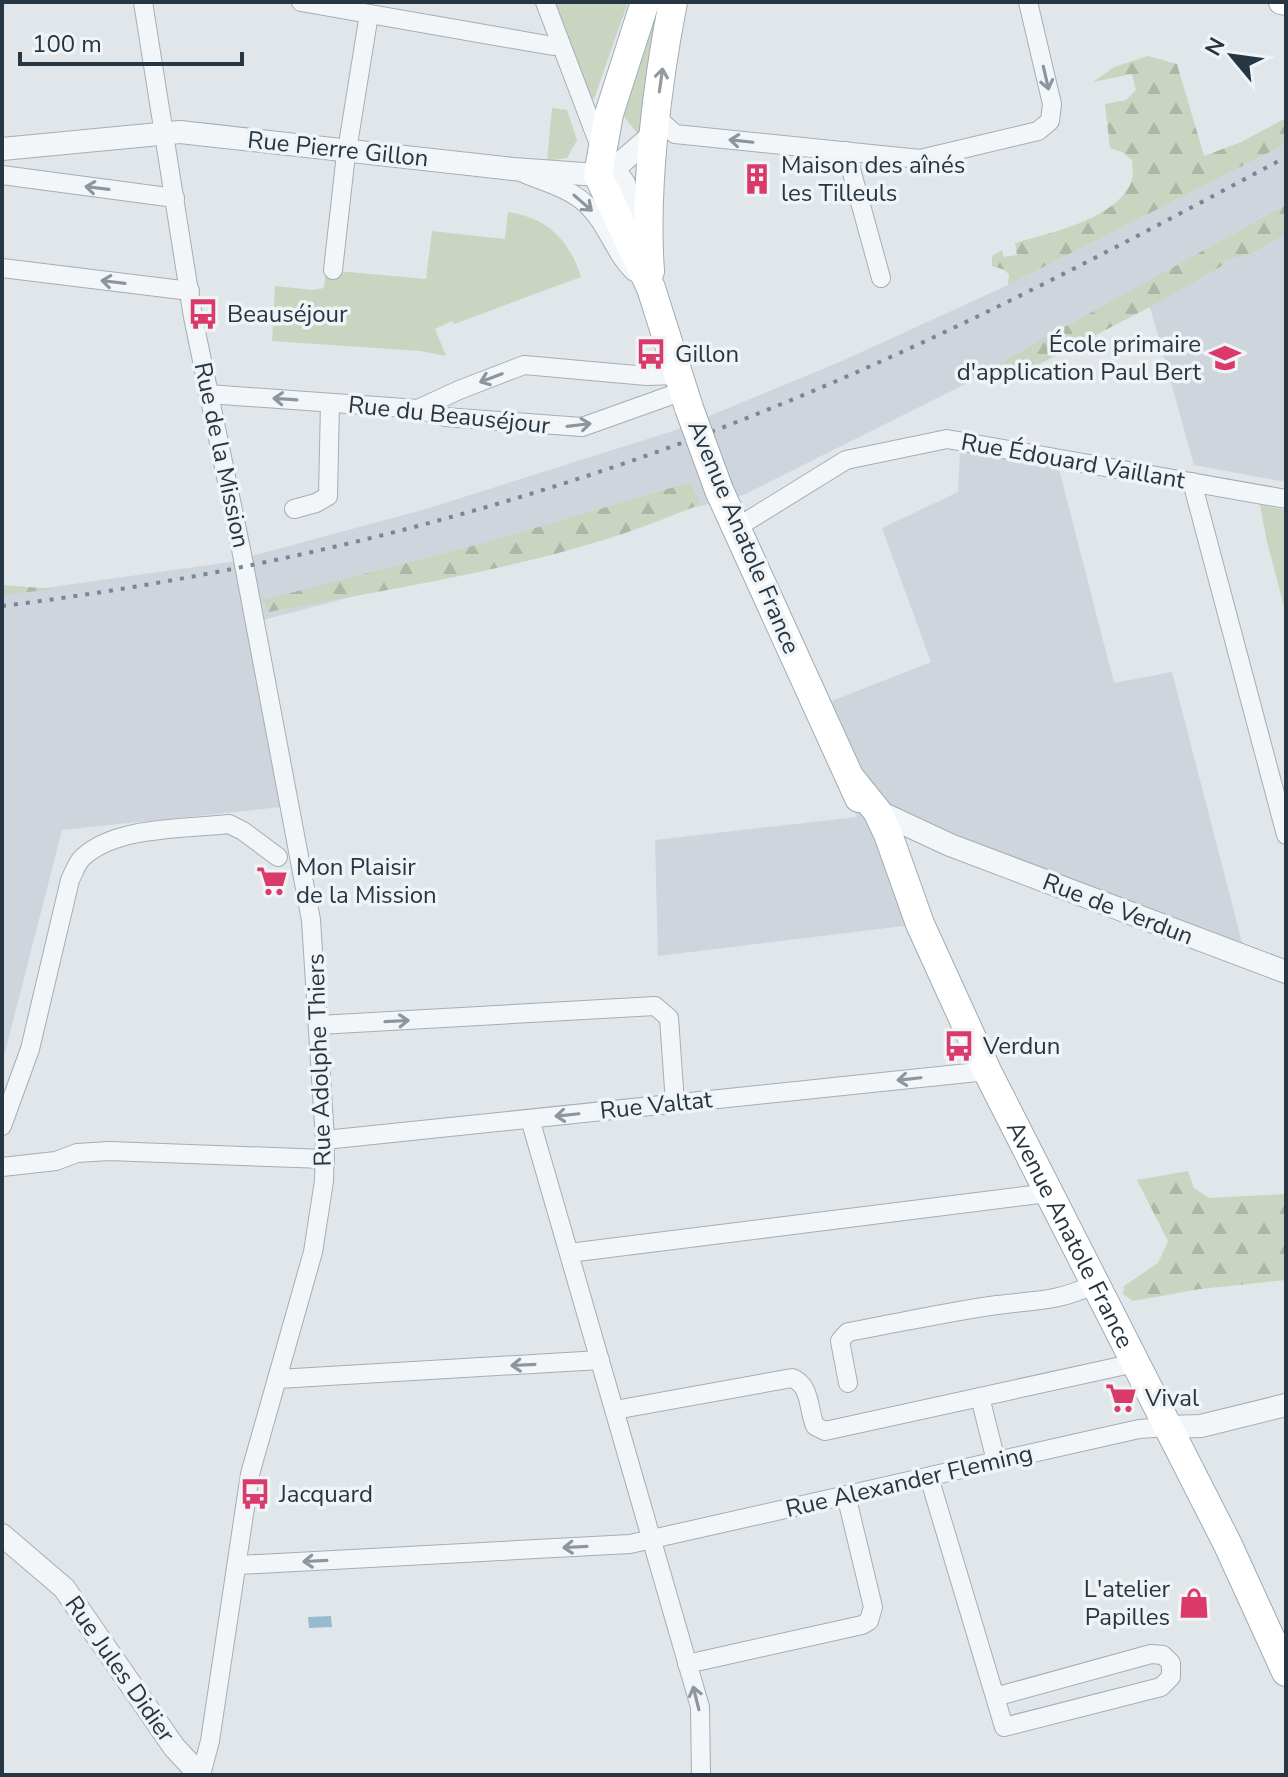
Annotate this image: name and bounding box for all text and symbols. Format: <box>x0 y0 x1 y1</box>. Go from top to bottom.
scale bar <box>20 16 242 66</box>
north arrow <box>1192 16 1272 96</box>
text: 100 m <box>32 28 102 60</box>
text: N <box>1198 32 1232 61</box>
one-way arrow <box>1039 65 1054 90</box>
one-way arrow <box>654 68 669 93</box>
street label: Rue Pierre Gillon <box>246 124 430 174</box>
one-way arrow <box>728 133 754 148</box>
place label: Maison des aînés les Tilleuls <box>781 149 965 209</box>
building icon: Maison des aînés les Tilleuls <box>740 162 774 196</box>
one-way arrow <box>84 181 111 196</box>
one-way arrow <box>572 194 592 212</box>
one-way arrow <box>100 274 127 289</box>
bus stop icon: Beauséjour <box>186 297 220 331</box>
place label: Beauséjour <box>227 298 348 330</box>
place label: École primaire d'application Paul Bert <box>957 328 1202 388</box>
bus stop icon: Gillon <box>634 337 668 371</box>
place label: Gillon <box>675 338 739 370</box>
school or university icon: École primaire d'application Paul Bert <box>1208 341 1242 375</box>
street label: Rue de la Mission <box>187 359 257 551</box>
one-way arrow <box>479 371 504 386</box>
street label: Rue du Beauséjour <box>347 388 552 442</box>
one-way arrow <box>272 391 299 406</box>
street label: Avenue Anatole France <box>680 415 808 659</box>
one-way arrow <box>565 418 591 433</box>
street label: Rue Édouard Vaillant <box>958 426 1188 497</box>
place label: Mon Plaisir de la Mission <box>296 851 437 911</box>
supermarket icon: Mon Plaisir de la Mission <box>255 864 289 898</box>
street label: Rue de Verdun <box>1038 866 1198 952</box>
street label: Rue Adolphe Thiers <box>299 953 339 1167</box>
one-way arrow <box>383 1013 410 1028</box>
bus stop icon: Verdun <box>942 1029 976 1063</box>
place label: Verdun <box>982 1030 1060 1062</box>
one-way arrow <box>896 1071 923 1086</box>
street label: Rue Valtat <box>598 1083 714 1127</box>
one-way arrow <box>554 1107 581 1122</box>
street label: Avenue Anatole France <box>999 1116 1141 1354</box>
one-way arrow <box>510 1358 537 1373</box>
supermarket icon: Vival <box>1104 1381 1138 1415</box>
place label: Vival <box>1144 1382 1199 1414</box>
street label: Rue Alexander Fleming <box>782 1437 1036 1525</box>
bus stop icon: Jacquard <box>238 1477 272 1511</box>
place label: Jacquard <box>278 1478 373 1510</box>
one-way arrow <box>562 1540 589 1555</box>
one-way arrow <box>302 1554 329 1569</box>
place label: L'atelier Papilles <box>1084 1573 1170 1633</box>
shop icon: L'atelier Papilles <box>1177 1586 1211 1620</box>
street label: Rue Jules Didier <box>58 1590 183 1749</box>
one-way arrow <box>688 1685 703 1711</box>

